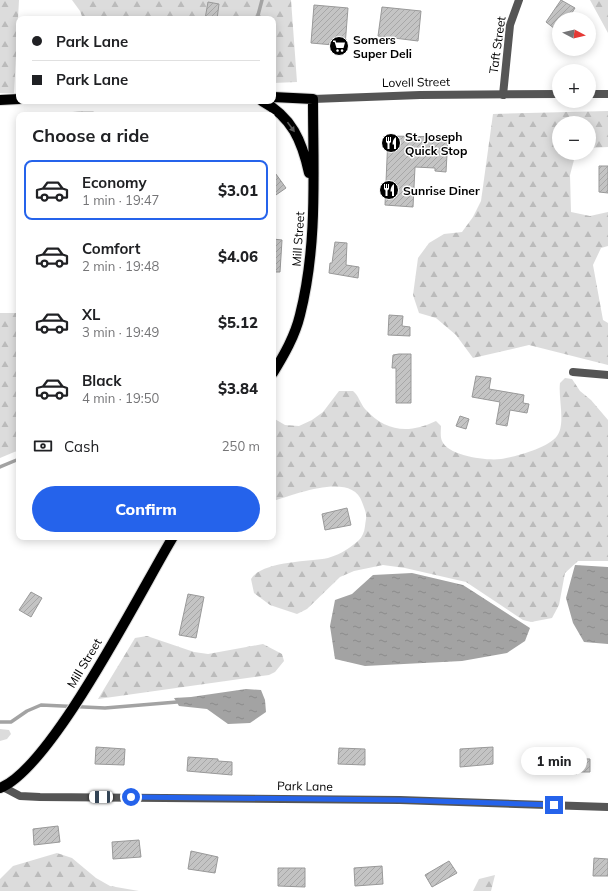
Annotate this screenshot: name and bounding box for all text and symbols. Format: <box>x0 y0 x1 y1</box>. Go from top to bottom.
north arrow <box>552 12 596 56</box>
map controls <box>552 12 596 160</box>
street label: Taft Street <box>486 15 508 75</box>
text: Park Lane <box>56 32 128 51</box>
place label: Somers Super Deli <box>353 32 412 61</box>
supermarket icon: Somers Super Deli <box>328 35 350 57</box>
button: + <box>552 64 596 108</box>
text: Park Lane <box>56 70 128 89</box>
street label: Lovell Street <box>382 74 450 90</box>
button: − <box>552 116 596 160</box>
one-way arrow <box>287 121 295 132</box>
text: Choose a ride <box>32 124 149 147</box>
place label: St. Joseph Quick Stop <box>405 129 467 158</box>
restaurant icon: St. Joseph Quick Stop <box>380 132 402 154</box>
icon: car <box>34 172 70 208</box>
text: Economy <box>82 173 147 192</box>
restaurant icon: Sunrise Diner <box>378 179 400 201</box>
text: $3.01 <box>218 181 258 200</box>
place label: Sunrise Diner <box>403 183 480 198</box>
text: 1 min · 19:47 <box>82 192 159 208</box>
street label: Mill Street <box>289 211 307 267</box>
icon: car <box>34 238 70 274</box>
text: Comfort <box>82 239 140 258</box>
text: $4.06 <box>218 247 258 266</box>
text: 2 min · 19:48 <box>82 258 159 274</box>
icon: car <box>34 304 70 340</box>
text: XL <box>82 305 100 324</box>
text: $5.12 <box>218 313 258 332</box>
text: 3 min · 19:49 <box>82 324 159 340</box>
icon: car <box>34 370 70 406</box>
text: Black <box>82 371 121 390</box>
text: $3.84 <box>218 379 258 398</box>
text: 4 min · 19:50 <box>82 390 159 406</box>
icon: cash <box>32 435 54 457</box>
text: Cash <box>64 437 99 456</box>
text: 250 m <box>222 438 260 454</box>
button: Confirm <box>32 486 260 532</box>
street label: Mill Street <box>63 635 105 691</box>
callout: 1 min <box>521 747 587 775</box>
text: 1 min <box>537 753 571 769</box>
street label: Park Lane <box>277 778 333 794</box>
route start <box>122 788 140 806</box>
car <box>89 791 113 803</box>
route end <box>545 796 563 814</box>

